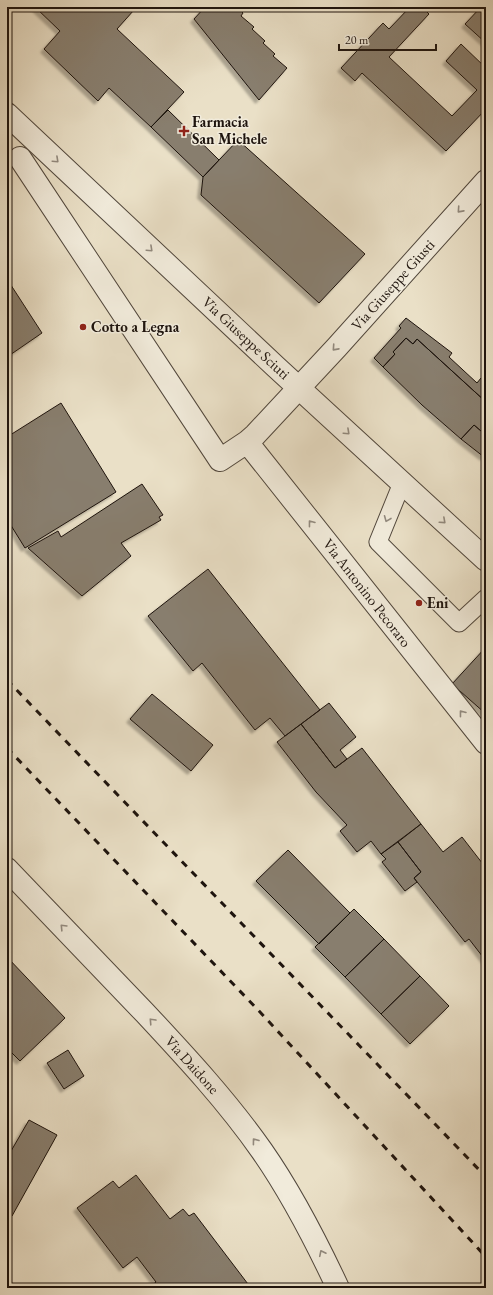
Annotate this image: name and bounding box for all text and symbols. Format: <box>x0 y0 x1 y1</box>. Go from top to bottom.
scale bar <box>339 26 436 52</box>
text: 20 m <box>345 32 369 48</box>
place label: Farmacia San Michele <box>192 112 267 148</box>
marker: Farmacia San Michele <box>179 126 189 136</box>
one-way arrow <box>51 155 59 162</box>
one-way arrow <box>457 205 465 213</box>
street label: Via Giuseppe Giusti <box>347 235 439 334</box>
one-way arrow <box>146 244 153 251</box>
street label: Via Giuseppe Sciuti <box>198 292 294 383</box>
place label: Cotto a Legna <box>91 317 180 336</box>
marker: Cotto a Legna <box>78 322 88 332</box>
one-way arrow <box>333 343 340 351</box>
one-way arrow <box>342 428 350 435</box>
one-way arrow <box>383 516 391 523</box>
one-way arrow <box>438 516 446 523</box>
one-way arrow <box>309 520 316 527</box>
street label: Via Antonino Pecoraro <box>319 535 416 651</box>
place label: Eni <box>427 593 449 612</box>
marker: Eni <box>414 598 424 608</box>
one-way arrow <box>459 710 466 717</box>
one-way arrow <box>60 924 68 932</box>
one-way arrow <box>150 1019 157 1026</box>
street label: Via Daidone <box>161 1031 224 1098</box>
one-way arrow <box>253 1139 260 1146</box>
one-way arrow <box>319 1249 327 1257</box>

